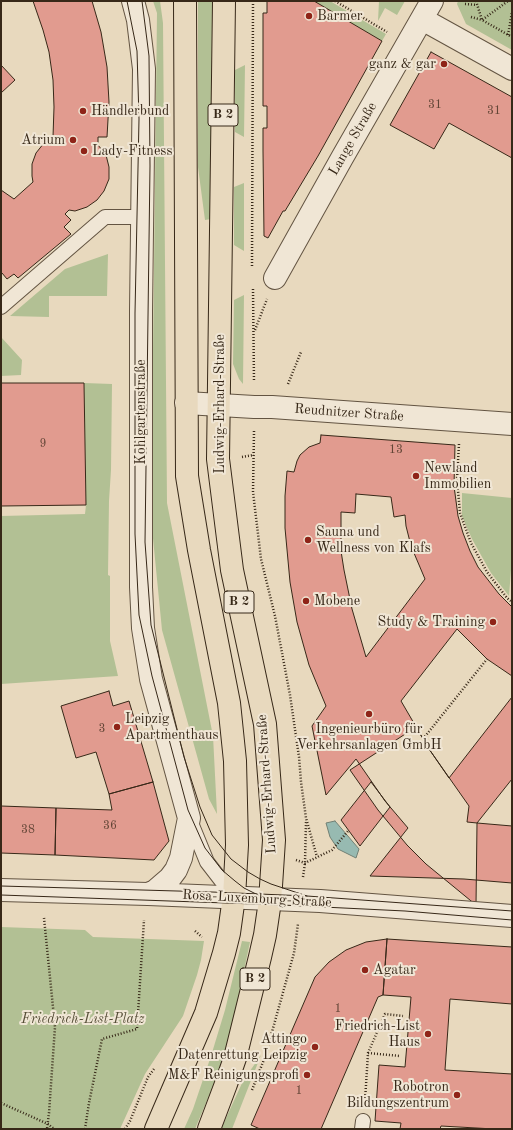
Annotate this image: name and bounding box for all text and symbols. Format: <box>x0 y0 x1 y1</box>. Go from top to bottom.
place label: Barmer <box>317 8 363 24</box>
marker: Barmer <box>304 11 314 21</box>
place label: ganz & gar <box>369 56 436 72</box>
marker: ganz & gar <box>439 59 449 69</box>
house number: 31 <box>428 98 442 112</box>
street label: Lange Straße <box>325 99 381 179</box>
place label: Händlerbund <box>91 103 169 119</box>
road number: B 2 <box>208 104 238 126</box>
house number: 31 <box>487 104 501 118</box>
marker: Händlerbund <box>78 106 88 116</box>
place label: Atrium <box>21 132 65 148</box>
marker: Atrium <box>68 135 78 145</box>
place label: Lady-Fitness <box>92 143 172 159</box>
marker: Lady-Fitness <box>79 146 89 156</box>
street label: Ludwig-Erhard-Straße <box>212 334 228 474</box>
street label: Kohlgartenstraße <box>133 359 149 465</box>
street label: Reudnitzer Straße <box>294 401 404 425</box>
house number: 9 <box>40 437 46 451</box>
house number: 13 <box>389 443 403 457</box>
place label: Newland Immobilien <box>424 460 491 492</box>
marker: Newland Immobilien <box>411 471 421 481</box>
place label: Sauna und Wellness von Klafs <box>316 524 431 556</box>
marker: Sauna und Wellness von Klafs <box>303 535 313 545</box>
road number: B 2 <box>224 591 254 613</box>
place label: Mobene <box>314 593 360 609</box>
marker: Mobene <box>301 596 311 606</box>
place label: Study & Training <box>377 614 485 630</box>
marker: Study & Training <box>488 617 498 627</box>
marker: Ingenieurbüro für Verkehrsanlagen GmbH <box>364 709 374 719</box>
place label: Leipzig Apartmenthaus <box>125 711 219 744</box>
street label: Ludwig-Erhard-Straße <box>254 714 280 854</box>
place label: Ingenieurbüro für Verkehrsanlagen GmbH <box>297 721 441 754</box>
house number: 3 <box>99 722 105 736</box>
marker: Leipzig Apartmenthaus <box>112 722 122 732</box>
house number: 36 <box>103 819 117 833</box>
house number: 38 <box>21 823 35 837</box>
street label: Rosa-Luxemburg-Straße <box>182 887 332 911</box>
place label: Agatar <box>373 962 416 978</box>
marker: Agatar <box>360 965 370 975</box>
road number: B 2 <box>240 968 270 990</box>
house number: 1 <box>335 1002 341 1016</box>
park label: Friedrich-List-Platz <box>21 1011 145 1027</box>
place label: Friedrich-List Haus <box>335 1018 420 1050</box>
marker: Friedrich-List Haus <box>423 1029 433 1039</box>
place label: Attingo Datenrettung Leipzig <box>177 1031 307 1064</box>
marker: Attingo Datenrettung Leipzig <box>310 1042 320 1052</box>
place label: M&F Reinigungsprofi <box>168 1067 299 1083</box>
marker: M&F Reinigungsprofi <box>302 1070 312 1080</box>
place label: Robotron Bildungszentrum <box>346 1079 449 1112</box>
house number: 1 <box>296 1084 302 1098</box>
marker: Robotron Bildungszentrum <box>452 1090 462 1100</box>

